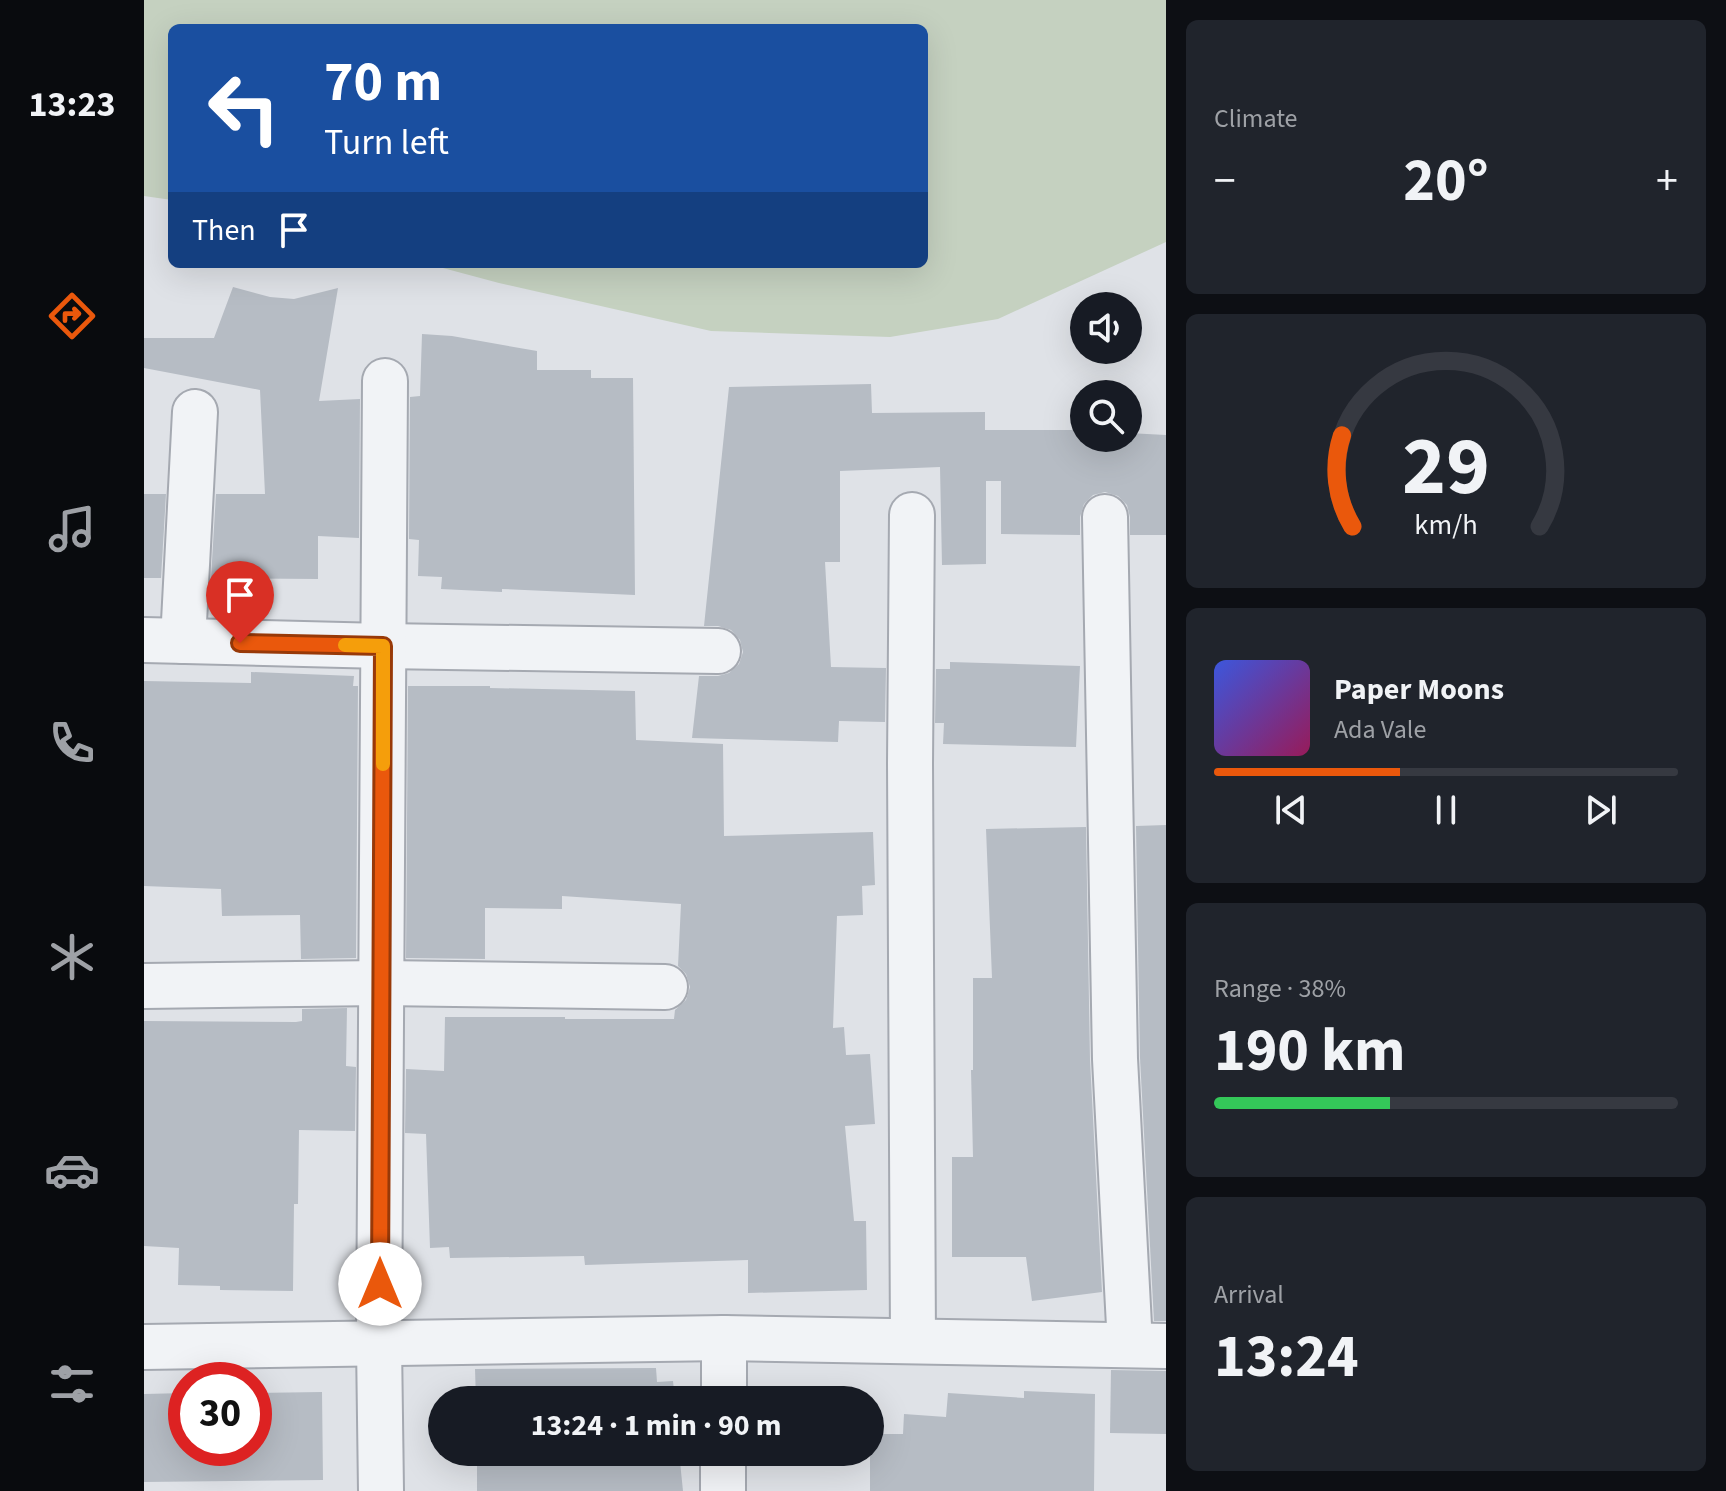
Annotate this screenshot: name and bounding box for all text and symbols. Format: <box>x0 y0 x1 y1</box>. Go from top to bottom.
text: 70 m <box>324 43 442 122</box>
icon: left <box>192 56 296 160</box>
text: 13:23 <box>29 79 115 130</box>
text: Climate <box>1214 100 1298 137</box>
text: Turn left <box>324 117 449 168</box>
text: 20° <box>1403 139 1489 224</box>
text: − <box>1214 150 1236 213</box>
text: + <box>1656 150 1678 213</box>
icon: arrive <box>272 208 316 252</box>
text: Then <box>192 209 256 252</box>
icon: directions <box>44 288 100 344</box>
map controls <box>1070 292 1142 452</box>
button: sound <box>1070 292 1142 364</box>
button: search <box>1070 380 1142 452</box>
text: 29 <box>1402 408 1490 526</box>
icon: music <box>44 501 100 557</box>
text: km/h <box>1414 505 1478 545</box>
pin <box>206 561 274 643</box>
icon: arrive <box>218 573 262 617</box>
text: Paper Moons <box>1334 668 1504 711</box>
text: Ada Vale <box>1334 711 1426 748</box>
icon: phone <box>44 715 100 771</box>
icon: previous <box>1269 788 1313 832</box>
icon: pause <box>1424 788 1468 832</box>
icon: next <box>1579 788 1623 832</box>
icon: climate <box>44 929 100 985</box>
text: Range · 38% <box>1214 970 1346 1007</box>
text: 190 km <box>1214 1009 1405 1094</box>
icon: car <box>44 1142 100 1198</box>
position arrow <box>338 1242 422 1326</box>
text: Arrival <box>1214 1276 1284 1313</box>
text: 13:24 <box>1214 1315 1359 1400</box>
icon: filters <box>44 1356 100 1412</box>
speed limit sign: 30 <box>168 1362 272 1466</box>
text: 13:24 · 1 min · 90 m <box>531 1404 781 1447</box>

